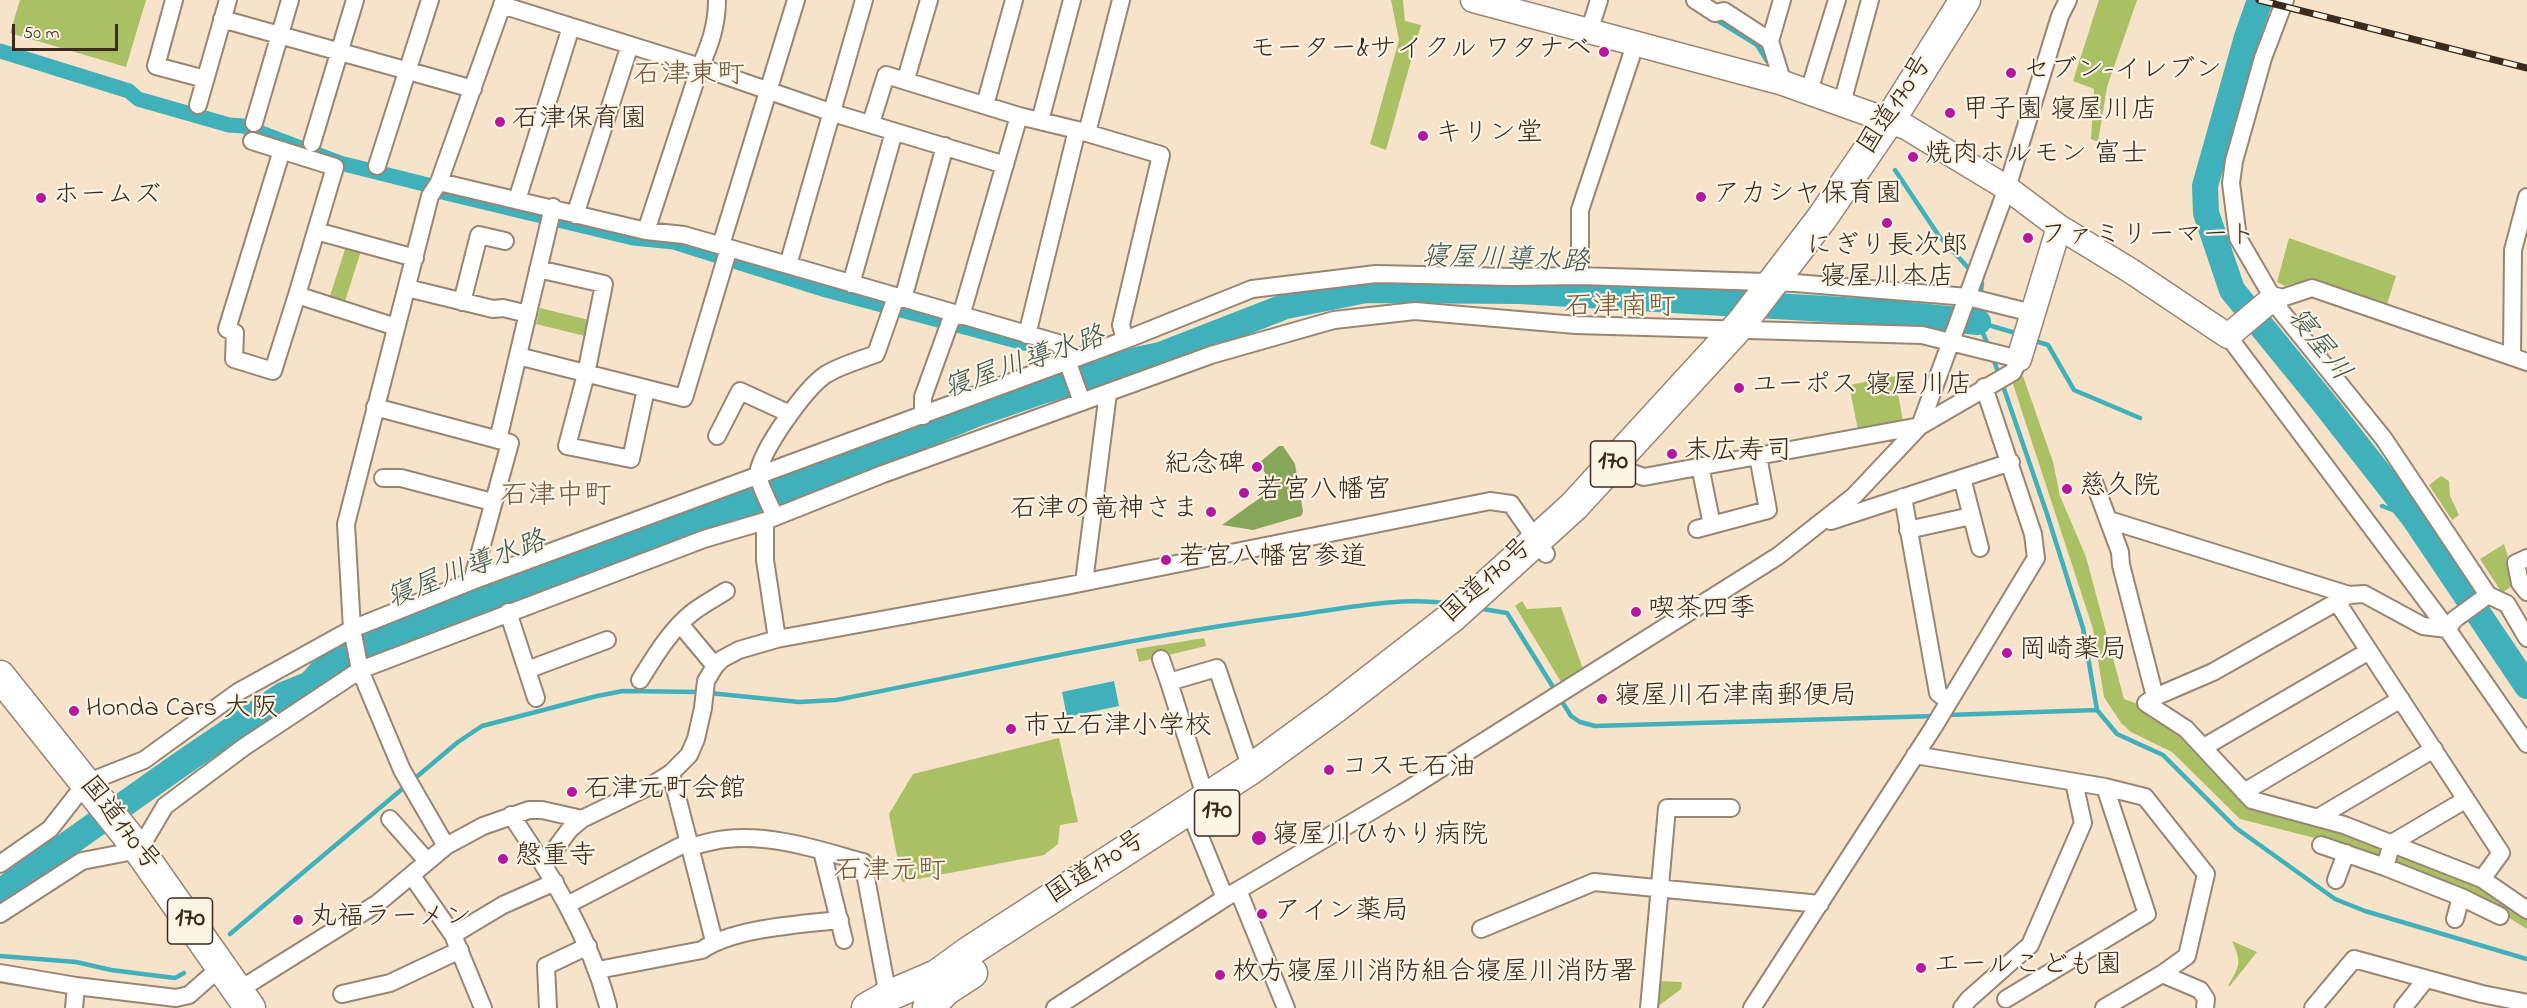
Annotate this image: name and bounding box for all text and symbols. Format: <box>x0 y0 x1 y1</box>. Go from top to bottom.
scale bar <box>15 12 122 50</box>
text: 50 m <box>23 21 60 47</box>
place label: モーター&サイクル ワタナベ <box>1249 36 1592 68</box>
marker: モーター&サイクル ワタナベ <box>1597 45 1611 59</box>
street label: 国道170号 <box>1853 50 1941 162</box>
place label: セブン-イレブン <box>2023 57 2222 89</box>
district label: 石津東町 <box>633 60 745 94</box>
marker: セブン-イレブン <box>2004 66 2018 80</box>
place label: 甲子園 寝屋川店 <box>1962 97 2158 129</box>
place label: 石津保育園 <box>512 106 647 138</box>
marker: 甲子園 寝屋川店 <box>1943 106 1957 120</box>
marker: 石津保育園 <box>493 115 507 129</box>
place label: キリン堂 <box>1435 120 1543 152</box>
marker: キリン堂 <box>1416 129 1430 143</box>
place label: 焼肉ホルモン 富士 <box>1925 141 2148 173</box>
marker: 焼肉ホルモン 富士 <box>1906 150 1920 164</box>
place label: アカシヤ保育園 <box>1713 181 1902 213</box>
place label: ホームズ <box>53 182 161 214</box>
marker: アカシヤ保育園 <box>1694 190 1708 204</box>
marker: ホームズ <box>34 191 48 205</box>
marker: にぎり長次郎 寝屋川本店 <box>1880 216 1894 230</box>
place label: ファミリーマート <box>2040 222 2256 254</box>
marker: ファミリーマート <box>2021 231 2035 245</box>
place label: にぎり長次郎 寝屋川本店 <box>1806 233 1968 296</box>
water label: 寝屋川導水路 <box>1420 242 1590 282</box>
district label: 石津南町 <box>1564 292 1676 326</box>
water label: 寝屋川 <box>2278 303 2356 389</box>
water label: 寝屋川導水路 <box>940 322 1110 408</box>
place label: ユーポス 寝屋川店 <box>1751 372 1973 404</box>
marker: ユーポス 寝屋川店 <box>1732 381 1746 395</box>
place label: 末広寿司 <box>1684 438 1792 470</box>
road number: 170 <box>1590 441 1636 487</box>
marker: 末広寿司 <box>1665 447 1679 461</box>
place label: 紀念碑 <box>1164 451 1245 483</box>
marker: 紀念碑 <box>1250 460 1264 474</box>
place label: 慈久院 <box>2079 473 2160 505</box>
place label: 若宮八幡宮 <box>1256 477 1391 509</box>
district label: 石津中町 <box>500 481 612 515</box>
marker: 慈久院 <box>2060 482 2074 496</box>
marker: 若宮八幡宮 <box>1237 486 1251 500</box>
place label: 石津の竜神さま <box>1010 496 1199 528</box>
marker: 石津の竜神さま <box>1204 505 1218 519</box>
water label: 寝屋川導水路 <box>383 526 551 618</box>
street label: 国道170号 <box>1435 532 1541 632</box>
place label: 若宮八幡宮参道 <box>1178 544 1367 576</box>
marker: 若宮八幡宮参道 <box>1159 553 1173 567</box>
place label: 喫茶四季 <box>1648 596 1756 628</box>
marker: 喫茶四季 <box>1629 605 1643 619</box>
place label: 岡崎薬局 <box>2019 637 2127 669</box>
marker: 岡崎薬局 <box>2000 646 2014 660</box>
place label: 寝屋川石津南郵便局 <box>1614 683 1857 715</box>
marker: 寝屋川石津南郵便局 <box>1595 692 1609 706</box>
place label: Honda Cars 大阪 <box>86 695 278 727</box>
marker: Honda Cars 大阪 <box>67 704 81 718</box>
place label: 市立石津小学校 <box>1023 713 1212 745</box>
marker: 市立石津小学校 <box>1004 722 1018 736</box>
place label: コスモ石油 <box>1341 754 1476 786</box>
marker: コスモ石油 <box>1322 763 1336 777</box>
street label: 国道170号 <box>71 771 165 879</box>
place label: 石津元町会館 <box>584 776 746 808</box>
marker: 石津元町会館 <box>565 785 579 799</box>
road number: 170 <box>1194 790 1240 836</box>
place label: 寝屋川ひかり病院 <box>1272 822 1488 854</box>
street label: 国道170号 <box>1041 825 1153 913</box>
marker: 寝屋川ひかり病院 <box>1250 829 1268 847</box>
place label: 慇重寺 <box>515 843 596 875</box>
marker: 慇重寺 <box>496 852 510 866</box>
district label: 石津元町 <box>834 856 946 890</box>
road number: 170 <box>168 898 213 944</box>
place label: アイン薬局 <box>1274 898 1409 930</box>
place label: 丸福ラーメン <box>310 904 472 936</box>
marker: アイン薬局 <box>1255 907 1269 921</box>
marker: 丸福ラーメン <box>291 913 305 927</box>
place label: エールこども園 <box>1933 952 2122 984</box>
place label: 枚方寝屋川消防組合寝屋川消防署 <box>1232 959 1637 991</box>
marker: エールこども園 <box>1914 961 1928 975</box>
marker: 枚方寝屋川消防組合寝屋川消防署 <box>1213 968 1227 982</box>

